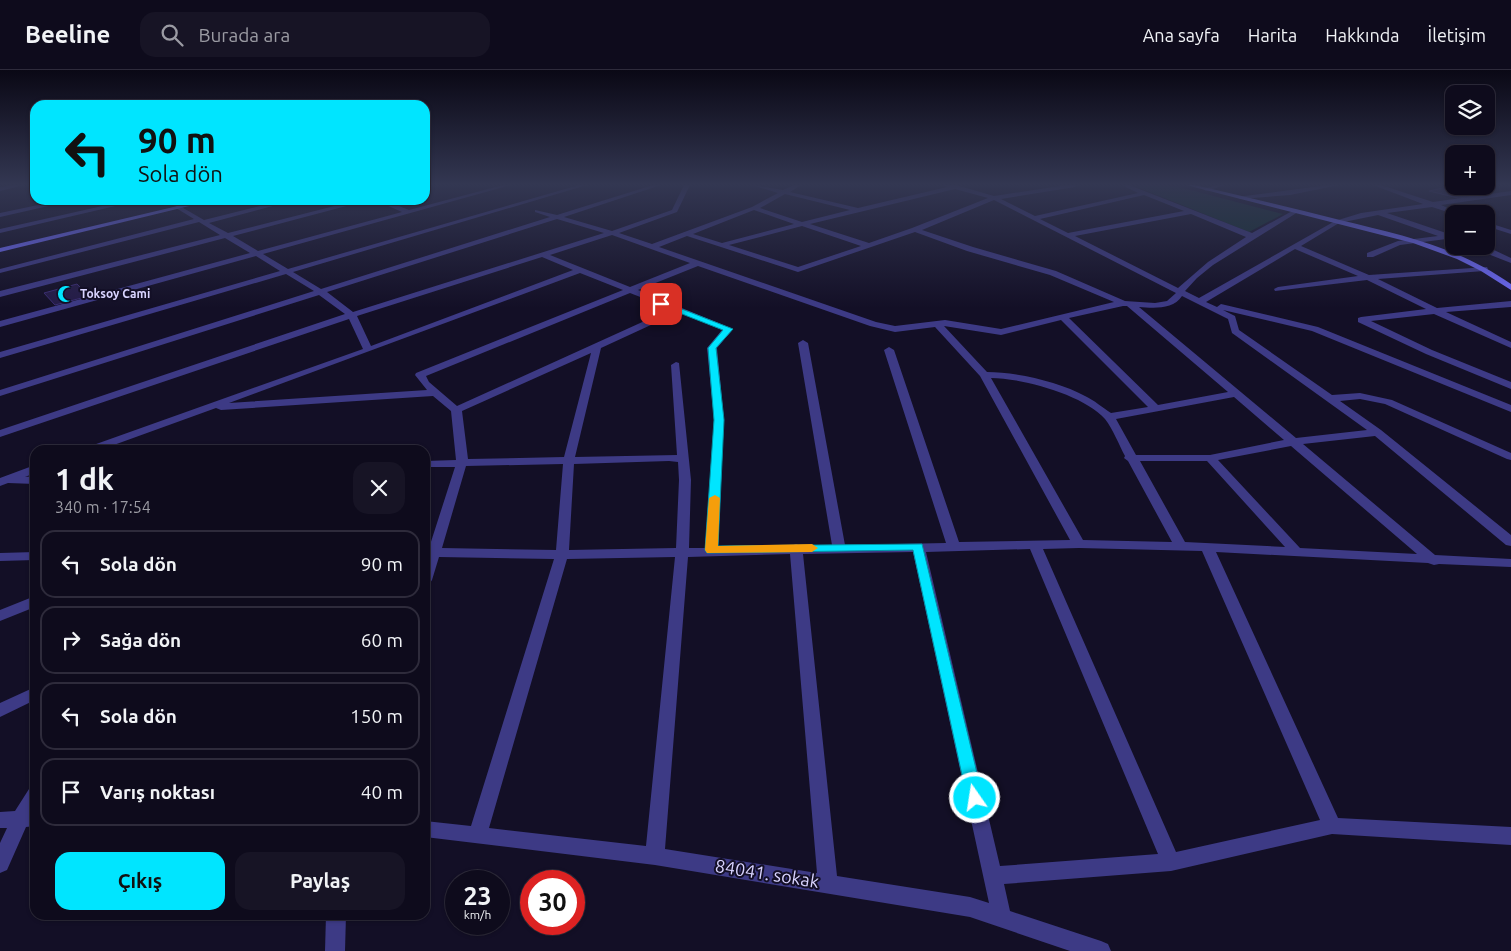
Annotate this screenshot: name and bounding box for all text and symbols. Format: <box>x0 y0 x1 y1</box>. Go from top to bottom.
search box <box>140 12 490 57</box>
text: Beeline <box>25 21 110 48</box>
icon: search <box>158 21 186 49</box>
text: Burada ara <box>198 24 290 46</box>
text: Ana sayfa <box>1143 25 1220 45</box>
text: Harita <box>1248 25 1297 45</box>
text: Hakkında <box>1325 25 1400 45</box>
text: İletişim <box>1428 25 1486 45</box>
map controls <box>1445 85 1495 255</box>
button: layers <box>1445 85 1495 135</box>
icon: left <box>55 120 120 185</box>
text: 90 m <box>138 120 216 160</box>
button: + <box>1445 145 1495 195</box>
text: Sola dön <box>138 161 223 186</box>
button: − <box>1445 205 1495 255</box>
pin <box>640 283 682 325</box>
mosque icon: Toksoy Cami <box>56 284 76 304</box>
place label: Toksoy Cami <box>80 287 150 300</box>
icon: arrive <box>647 290 675 318</box>
text: 1 dk <box>55 462 114 496</box>
button: close <box>353 462 405 514</box>
text: 340 m · 17:54 <box>55 498 151 516</box>
icon: left <box>57 550 85 578</box>
text: Sola dön <box>100 553 177 575</box>
text: 90 m <box>361 553 403 575</box>
icon: right <box>57 626 85 654</box>
text: Sağa dön <box>100 629 181 651</box>
text: 60 m <box>361 629 403 651</box>
icon: left <box>57 702 85 730</box>
text: Sola dön <box>100 705 177 727</box>
text: 150 m <box>350 705 403 727</box>
position arrow <box>948 771 1000 823</box>
icon: arrive <box>57 778 85 806</box>
text: Varış noktası <box>100 781 215 803</box>
text: 40 m <box>361 781 403 803</box>
button: Çıkış <box>55 852 225 910</box>
button: Paylaş <box>235 852 405 910</box>
street label: 84041. sokak <box>714 855 821 891</box>
speed limit sign: 30 <box>520 870 585 935</box>
text: 23 <box>463 882 492 910</box>
text: km/h <box>464 908 491 921</box>

